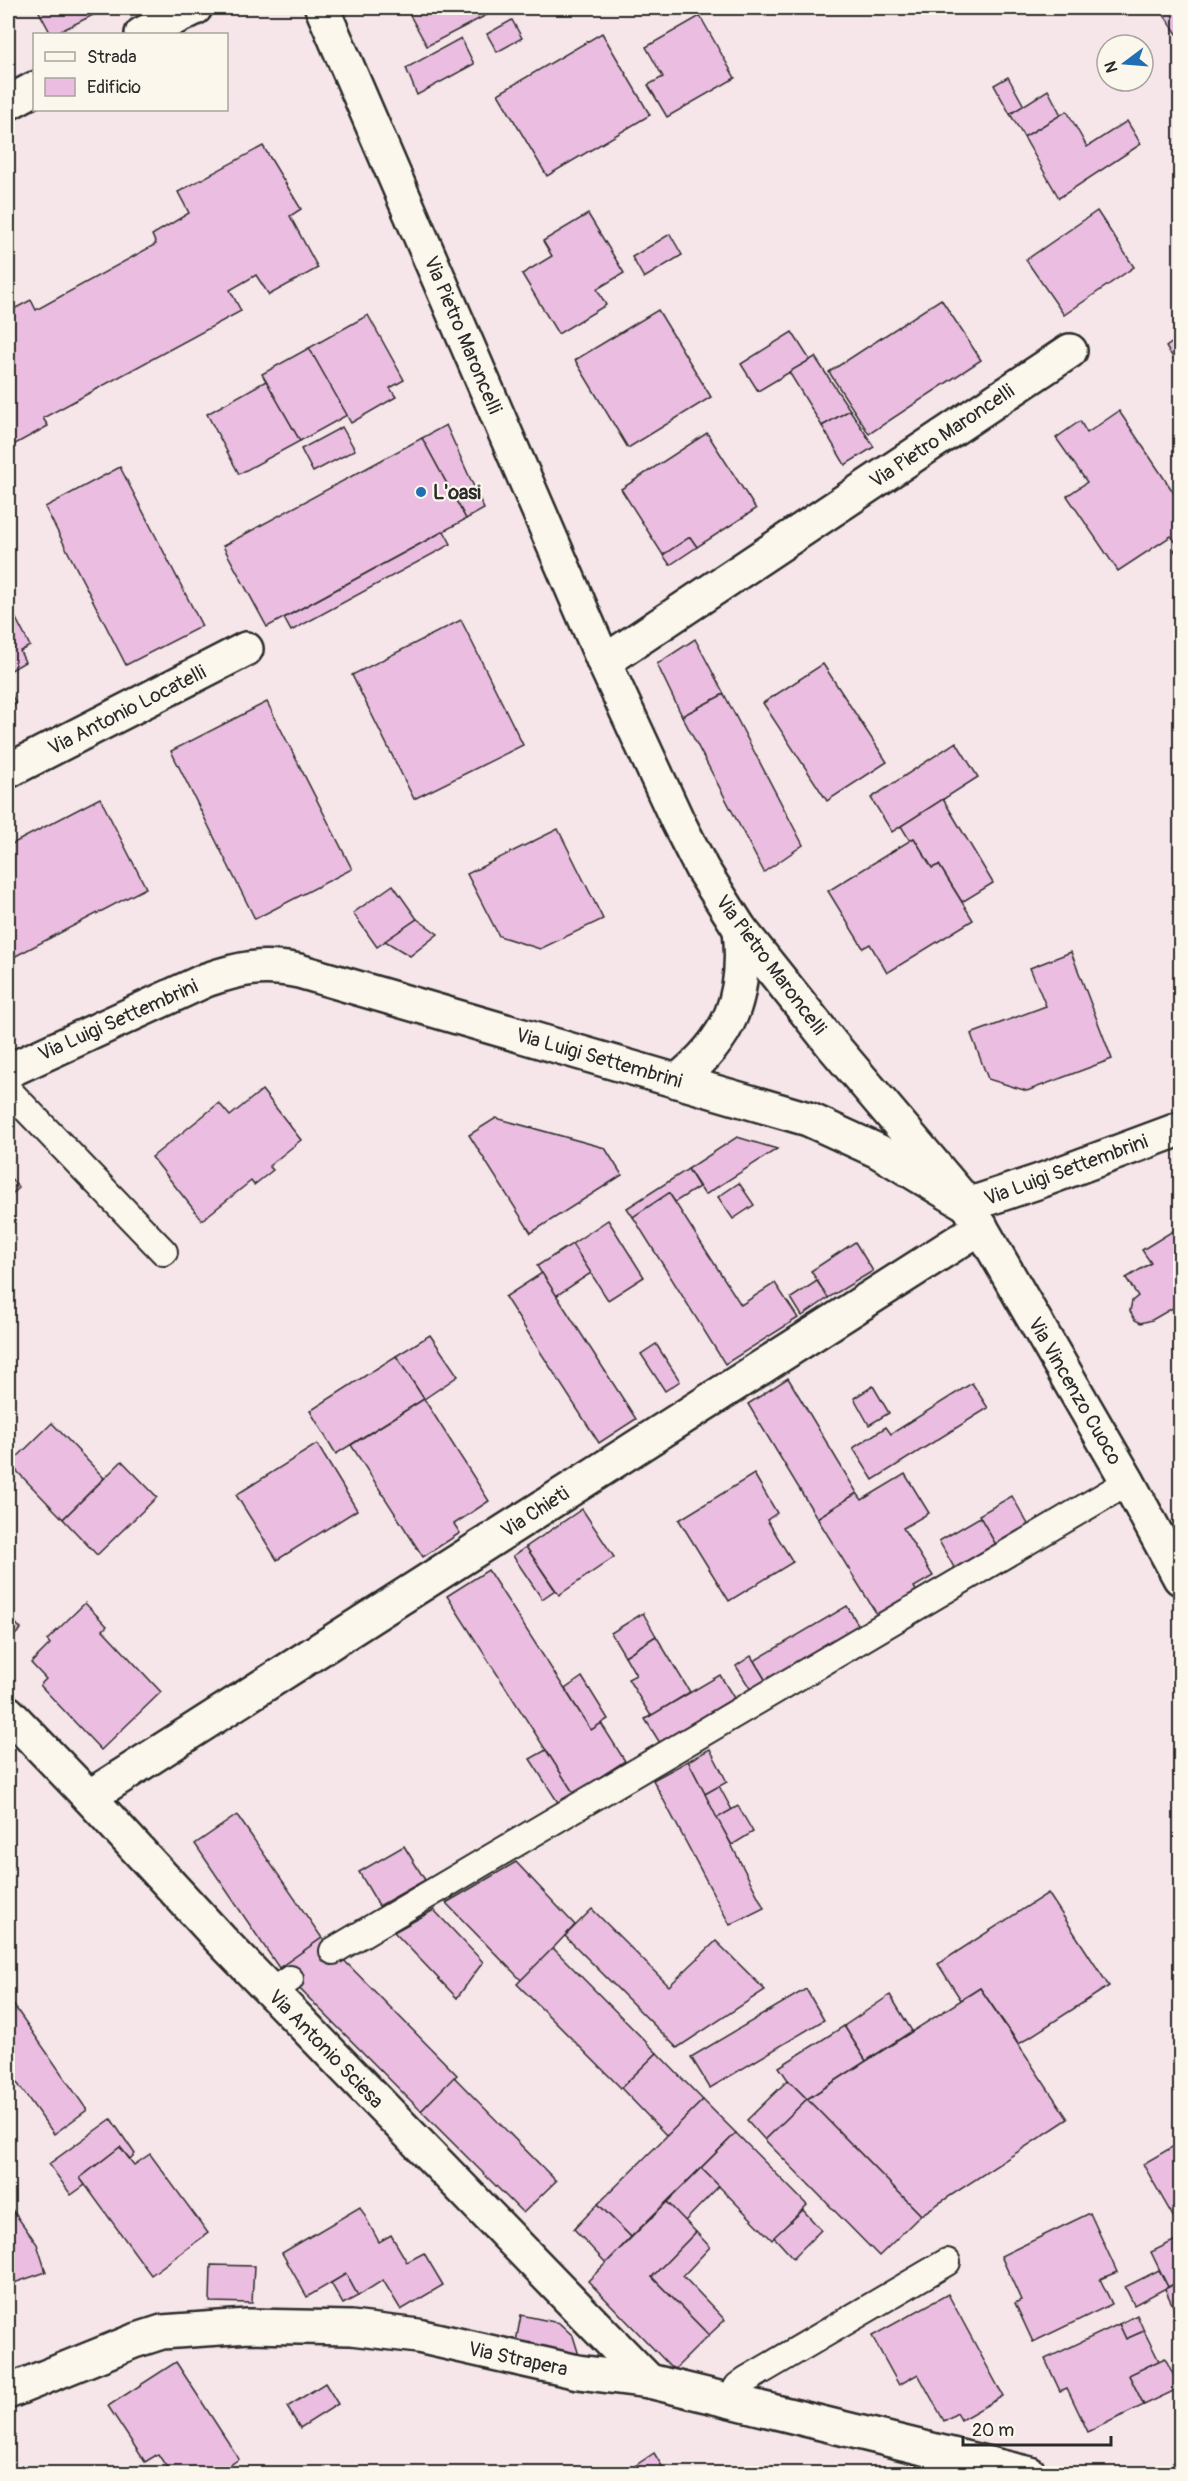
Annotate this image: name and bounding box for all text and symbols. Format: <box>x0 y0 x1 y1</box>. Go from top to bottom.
legend <box>33 33 228 111</box>
north arrow <box>1095 33 1155 93</box>
text: Strada <box>87 46 137 69</box>
text: N <box>1100 59 1123 75</box>
text: Edificio <box>87 76 141 99</box>
street label: Via Pietro Maroncelli <box>418 252 508 418</box>
street label: Via Pietro Maroncelli <box>865 378 1019 494</box>
place label: L'oasi <box>433 480 481 505</box>
marker: L'oasi <box>414 485 428 499</box>
street label: Via Antonio Locatelli <box>44 659 210 761</box>
street label: Via Pietro Maroncelli <box>710 890 832 1040</box>
street label: Via Luigi Settembrini <box>34 974 202 1066</box>
street label: Via Luigi Settembrini <box>513 1022 685 1094</box>
street label: Via Luigi Settembrini <box>981 1129 1151 1211</box>
street label: Via Vincenzo Cuoco <box>1023 1313 1128 1469</box>
street label: Via Chieti <box>496 1481 574 1543</box>
street label: Via Antonio Sciesa <box>263 1984 389 2114</box>
street label: Via Strapera <box>466 2336 570 2382</box>
scale bar <box>963 2409 1112 2447</box>
text: 20 m <box>972 2419 1014 2442</box>

